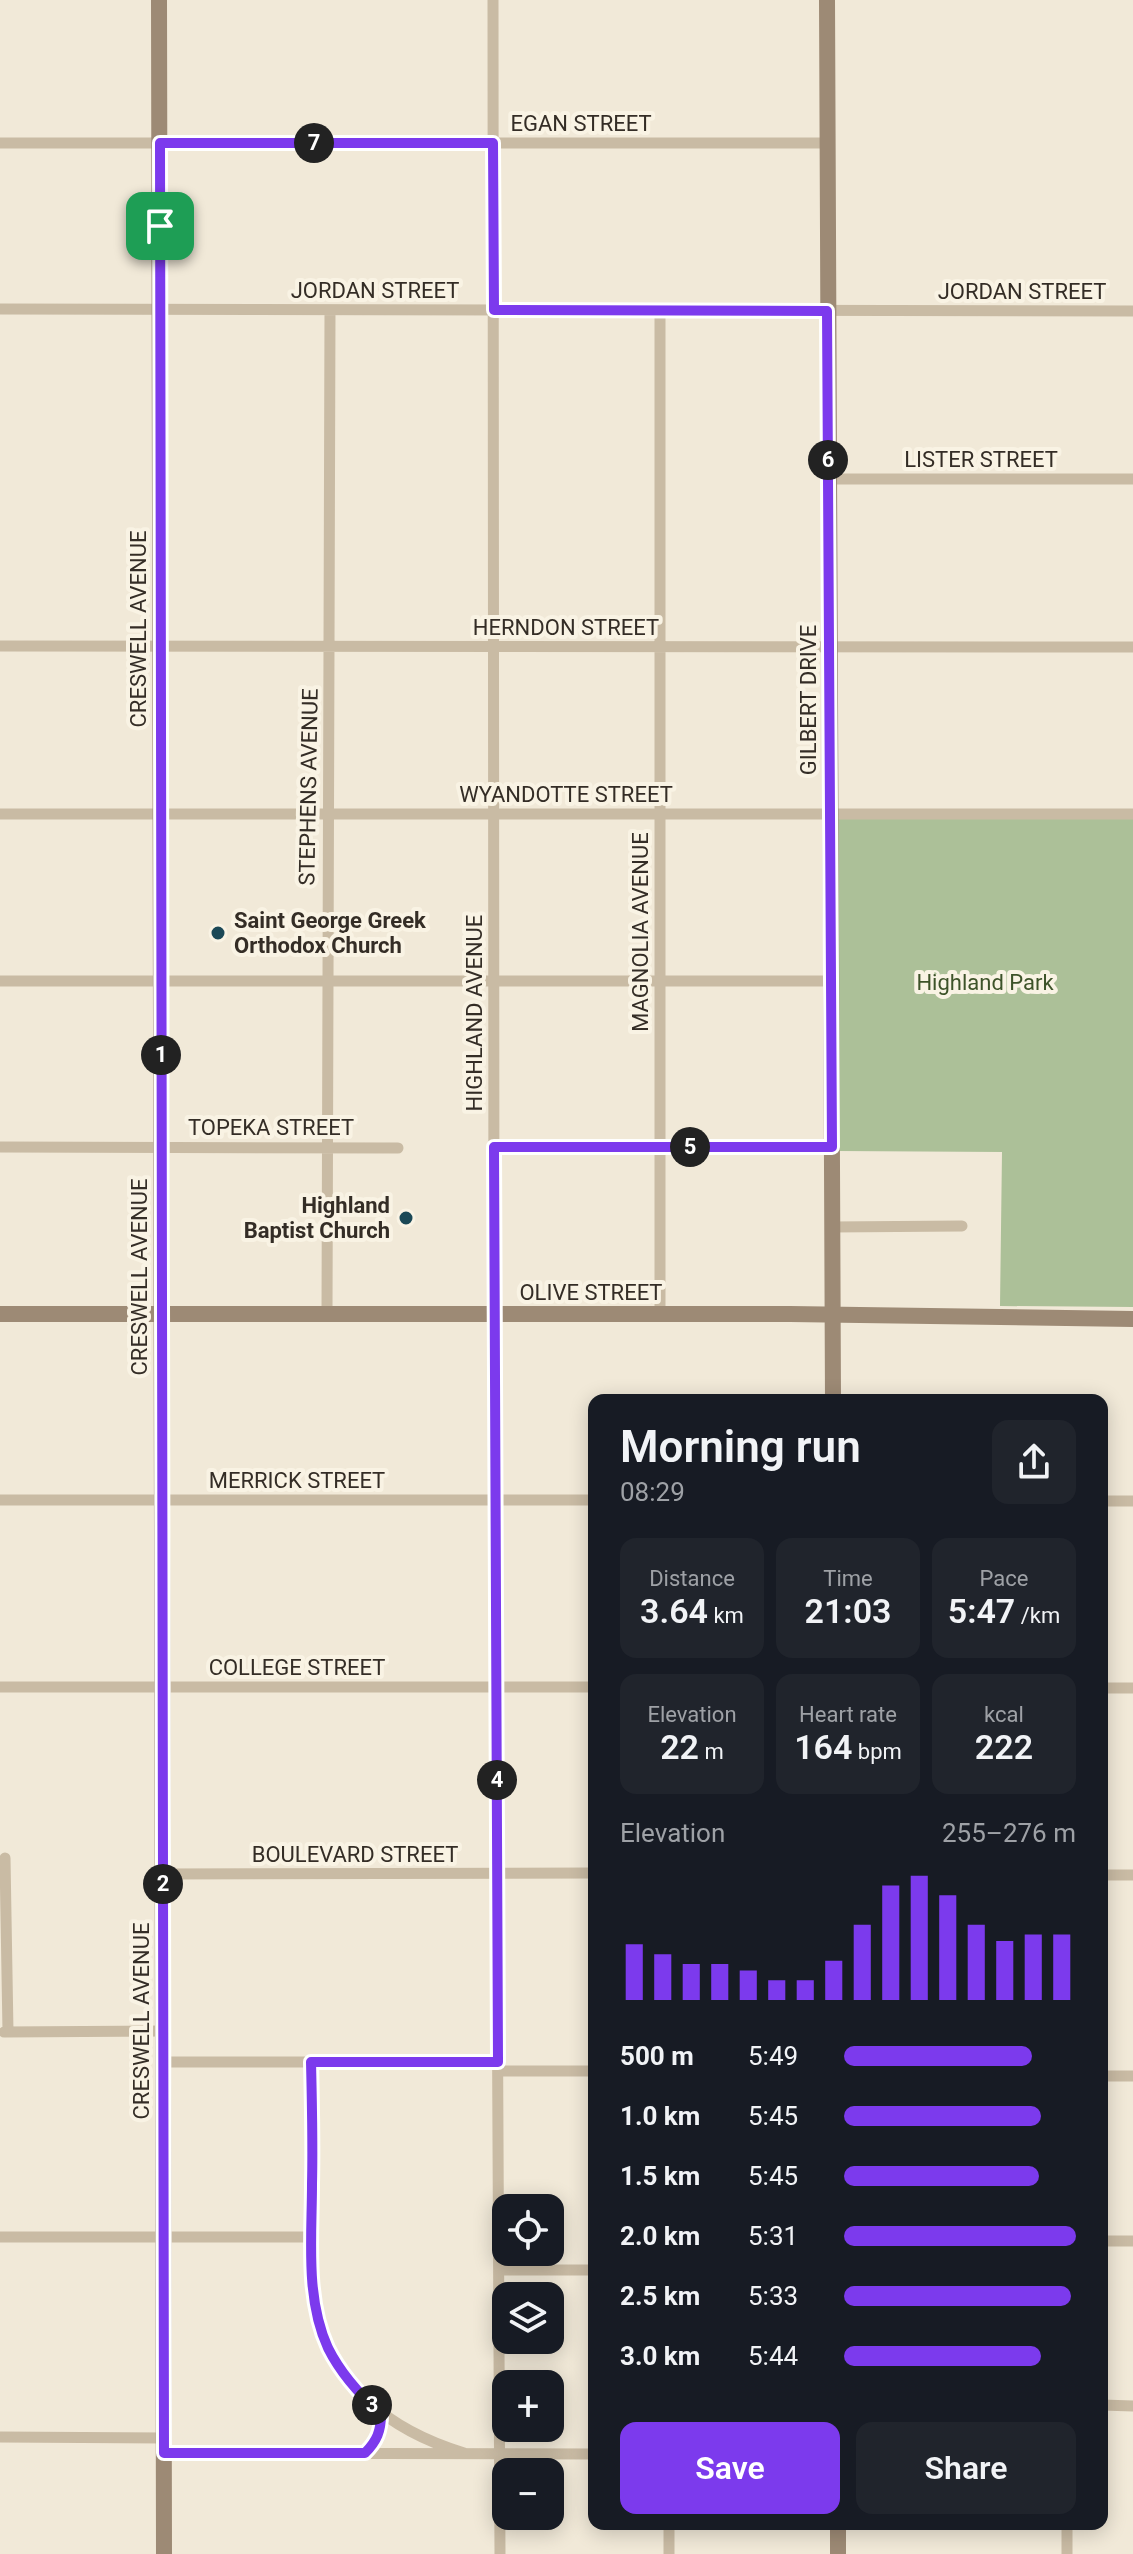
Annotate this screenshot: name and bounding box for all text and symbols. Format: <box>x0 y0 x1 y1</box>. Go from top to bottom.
street label: EGAN STREET <box>510 111 652 136</box>
pin: 7 <box>294 123 334 163</box>
text: 7 <box>308 130 320 155</box>
pin <box>126 192 194 260</box>
icon: arrive <box>138 204 182 248</box>
street label: JORDAN STREET <box>291 278 459 303</box>
street label: JORDAN STREET <box>938 279 1106 304</box>
pin: 6 <box>808 440 848 480</box>
text: 6 <box>822 447 834 472</box>
street label: LISTER STREET <box>904 447 1058 472</box>
street label: CRESWELL AVENUE <box>126 530 151 728</box>
street label: HERNDON STREET <box>473 615 659 640</box>
street label: GILBERT DRIVE <box>796 625 821 775</box>
street label: STEPHENS AVENUE <box>294 688 323 886</box>
street label: WYANDOTTE STREET <box>459 782 673 807</box>
street label: MAGNOLIA AVENUE <box>628 832 653 1032</box>
place label: Saint George Greek Orthodox Church <box>234 908 426 958</box>
street label: HIGHLAND AVENUE <box>462 915 487 1111</box>
marker: Saint George Greek Orthodox Church <box>209 924 227 942</box>
park label: Highland Park <box>916 970 1054 995</box>
pin: 1 <box>141 1035 181 1075</box>
text: 1 <box>155 1042 167 1067</box>
street label: TOPEKA STREET <box>188 1115 354 1140</box>
pin: 5 <box>670 1127 710 1167</box>
text: 5 <box>684 1134 696 1159</box>
street label: CRESWELL AVENUE <box>127 1178 152 1376</box>
place label: Highland Baptist Church <box>244 1193 390 1243</box>
marker: Highland Baptist Church <box>397 1209 415 1227</box>
street label: OLIVE STREET <box>519 1280 663 1305</box>
button: share <box>992 1420 1076 1504</box>
text: Morning run <box>620 1421 861 1473</box>
street label: MERRICK STREET <box>209 1468 385 1493</box>
text: 08:29 <box>620 1477 685 1507</box>
text: Distance <box>649 1566 735 1591</box>
text: Time <box>823 1566 873 1591</box>
text: Pace <box>980 1566 1028 1591</box>
text: 3.64 <box>640 1591 708 1631</box>
text: 21:03 <box>805 1591 891 1631</box>
text: 5:47 <box>948 1591 1015 1631</box>
text: km <box>708 1603 744 1628</box>
text: /km <box>1015 1603 1060 1628</box>
street label: COLLEGE STREET <box>209 1655 385 1680</box>
text: Elevation <box>647 1702 737 1727</box>
text: Heart rate <box>799 1702 897 1727</box>
text: kcal <box>984 1702 1024 1727</box>
text: 22 <box>660 1727 699 1767</box>
text: 164 <box>794 1727 852 1767</box>
text: 222 <box>975 1727 1033 1767</box>
text: m <box>699 1739 724 1764</box>
text: bpm <box>852 1739 902 1764</box>
pin: 4 <box>477 1760 517 1800</box>
text: 4 <box>491 1767 503 1792</box>
text: Elevation <box>620 1818 725 1848</box>
text: 255–276 m <box>942 1818 1076 1848</box>
street label: BOULEVARD STREET <box>252 1842 458 1867</box>
pin: 2 <box>143 1864 183 1904</box>
text: 2 <box>157 1871 169 1896</box>
street label: CRESWELL AVENUE <box>129 1922 154 2120</box>
text: 500 m <box>620 2041 694 2071</box>
text: 5:49 <box>748 2041 798 2071</box>
text: 1.0 km <box>620 2101 700 2131</box>
text: 5:45 <box>748 2101 798 2131</box>
text: 1.5 km <box>620 2161 700 2191</box>
text: 5:45 <box>748 2161 798 2191</box>
map controls <box>492 2194 564 2530</box>
button: locate <box>492 2194 564 2266</box>
text: 2.0 km <box>620 2221 700 2251</box>
text: 5:31 <box>748 2221 798 2251</box>
text: 2.5 km <box>620 2281 700 2311</box>
text: 5:33 <box>748 2281 798 2311</box>
button: layers <box>492 2282 564 2354</box>
text: 3.0 km <box>620 2341 700 2371</box>
text: 5:44 <box>748 2341 798 2371</box>
button: + <box>492 2370 564 2442</box>
pin: 3 <box>352 2385 392 2425</box>
text: 3 <box>366 2392 378 2417</box>
button: Save <box>620 2422 840 2514</box>
button: Share <box>856 2422 1076 2514</box>
button: − <box>492 2458 564 2530</box>

